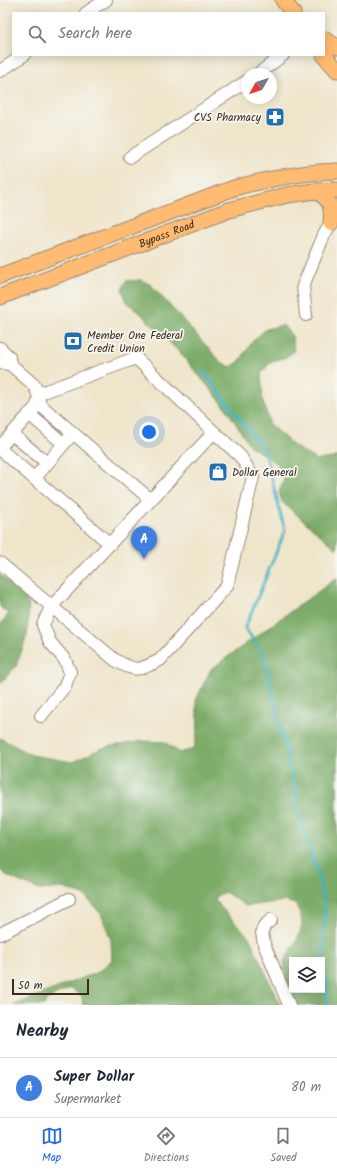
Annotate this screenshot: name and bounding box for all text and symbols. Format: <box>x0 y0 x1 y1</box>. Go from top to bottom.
search box <box>12 12 325 56</box>
text: Search here <box>58 22 132 46</box>
icon: search <box>26 23 48 45</box>
north arrow <box>241 68 277 104</box>
pharmacy icon: CVS Pharmacy <box>264 106 286 128</box>
place label: CVS Pharmacy <box>194 109 262 127</box>
street label: Bypass Road <box>136 216 198 254</box>
place label: Member One Federal Credit Union <box>87 327 183 358</box>
bank icon: Member One Federal Credit Union <box>62 330 84 352</box>
your location <box>139 422 159 442</box>
shop icon: Dollar General <box>207 461 229 483</box>
place label: Dollar General <box>232 464 297 482</box>
pin: A <box>131 526 157 559</box>
map controls <box>289 957 325 993</box>
button: layers <box>289 957 325 993</box>
scale bar <box>12 977 89 996</box>
text: 50 m <box>18 977 43 995</box>
text: Nearby <box>16 1018 68 1045</box>
text: Super Dollar <box>54 1065 134 1089</box>
text: A <box>25 1077 33 1098</box>
text: 80 m <box>291 1077 321 1098</box>
text: Supermarket <box>54 1089 121 1110</box>
tab: Map <box>41 1125 63 1167</box>
tab: Directions <box>144 1125 189 1167</box>
tab: Saved <box>270 1125 296 1167</box>

